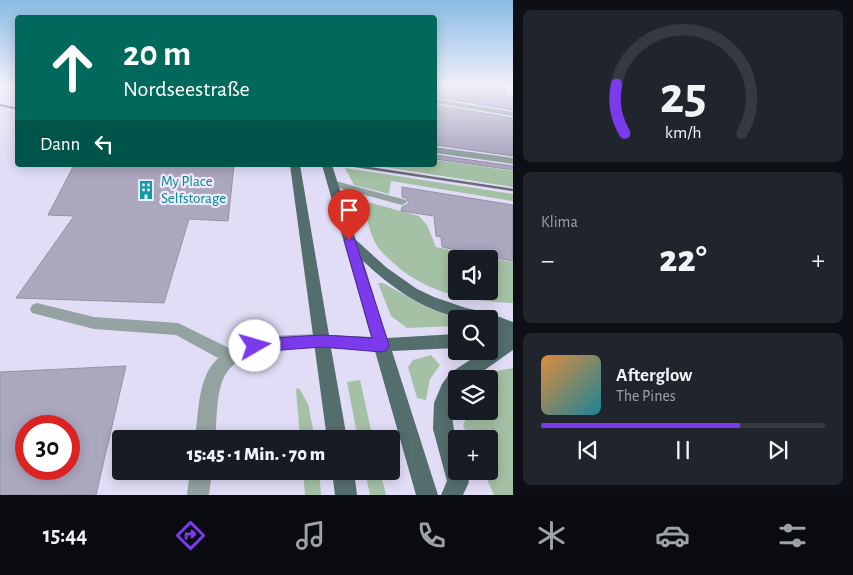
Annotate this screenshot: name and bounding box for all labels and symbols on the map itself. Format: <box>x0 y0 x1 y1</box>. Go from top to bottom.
place label: My Place Selfstorage <box>161 174 226 206</box>
building icon: My Place Selfstorage <box>135 179 157 201</box>
pin <box>328 189 370 240</box>
position arrow <box>228 319 280 371</box>
speed limit sign: 30 <box>15 415 80 480</box>

